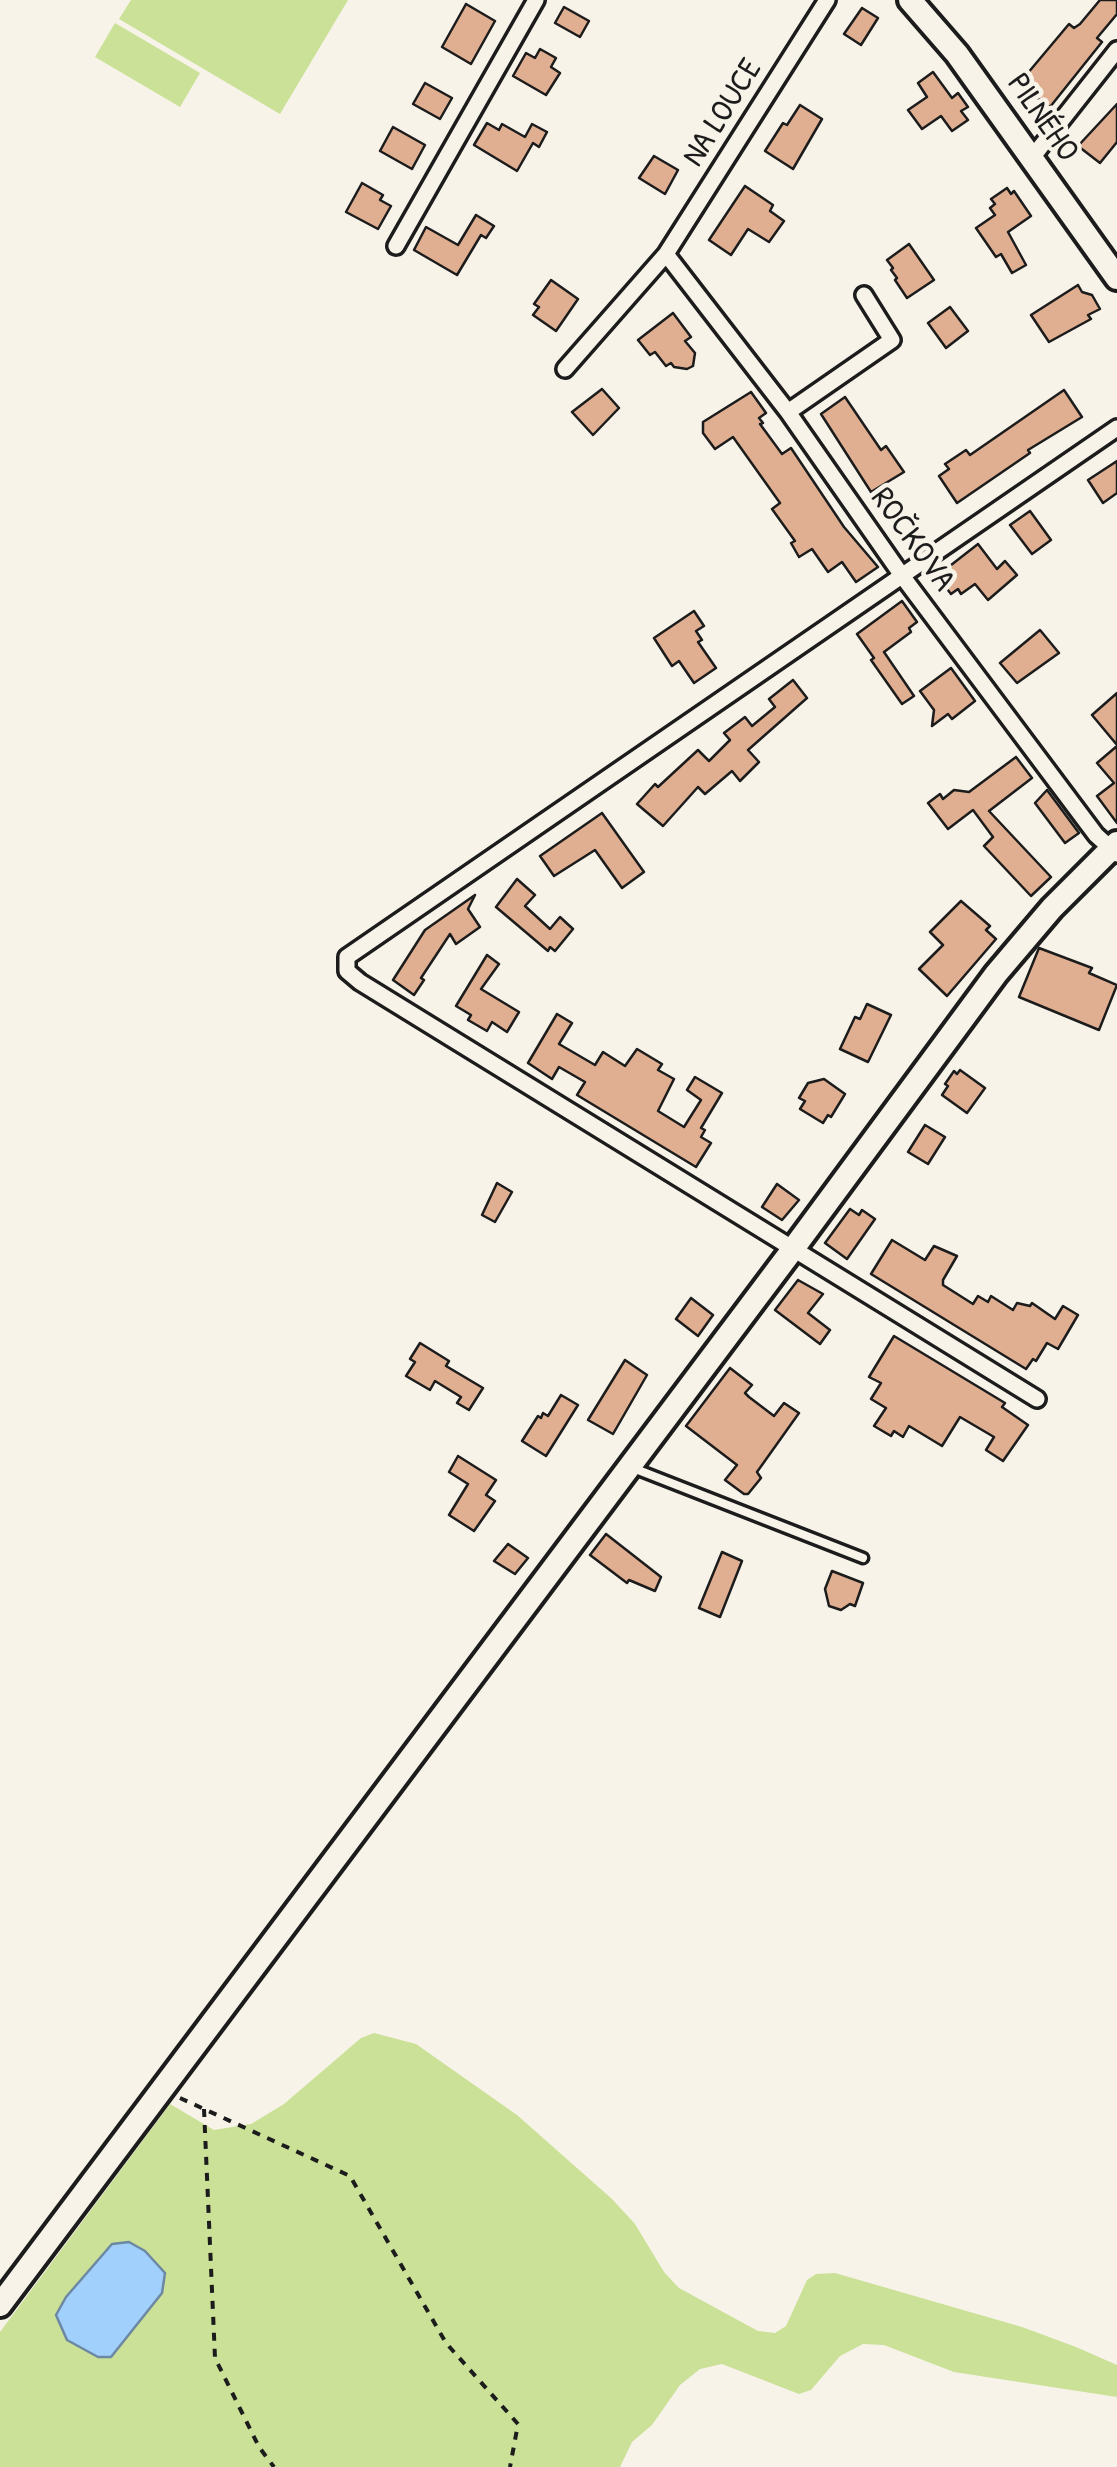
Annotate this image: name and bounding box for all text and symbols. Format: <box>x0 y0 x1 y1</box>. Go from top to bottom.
street label: NA LOUCE <box>675 52 771 174</box>
street label: PILNÉHO <box>998 67 1086 169</box>
street label: ROČKOVA <box>862 481 962 599</box>

